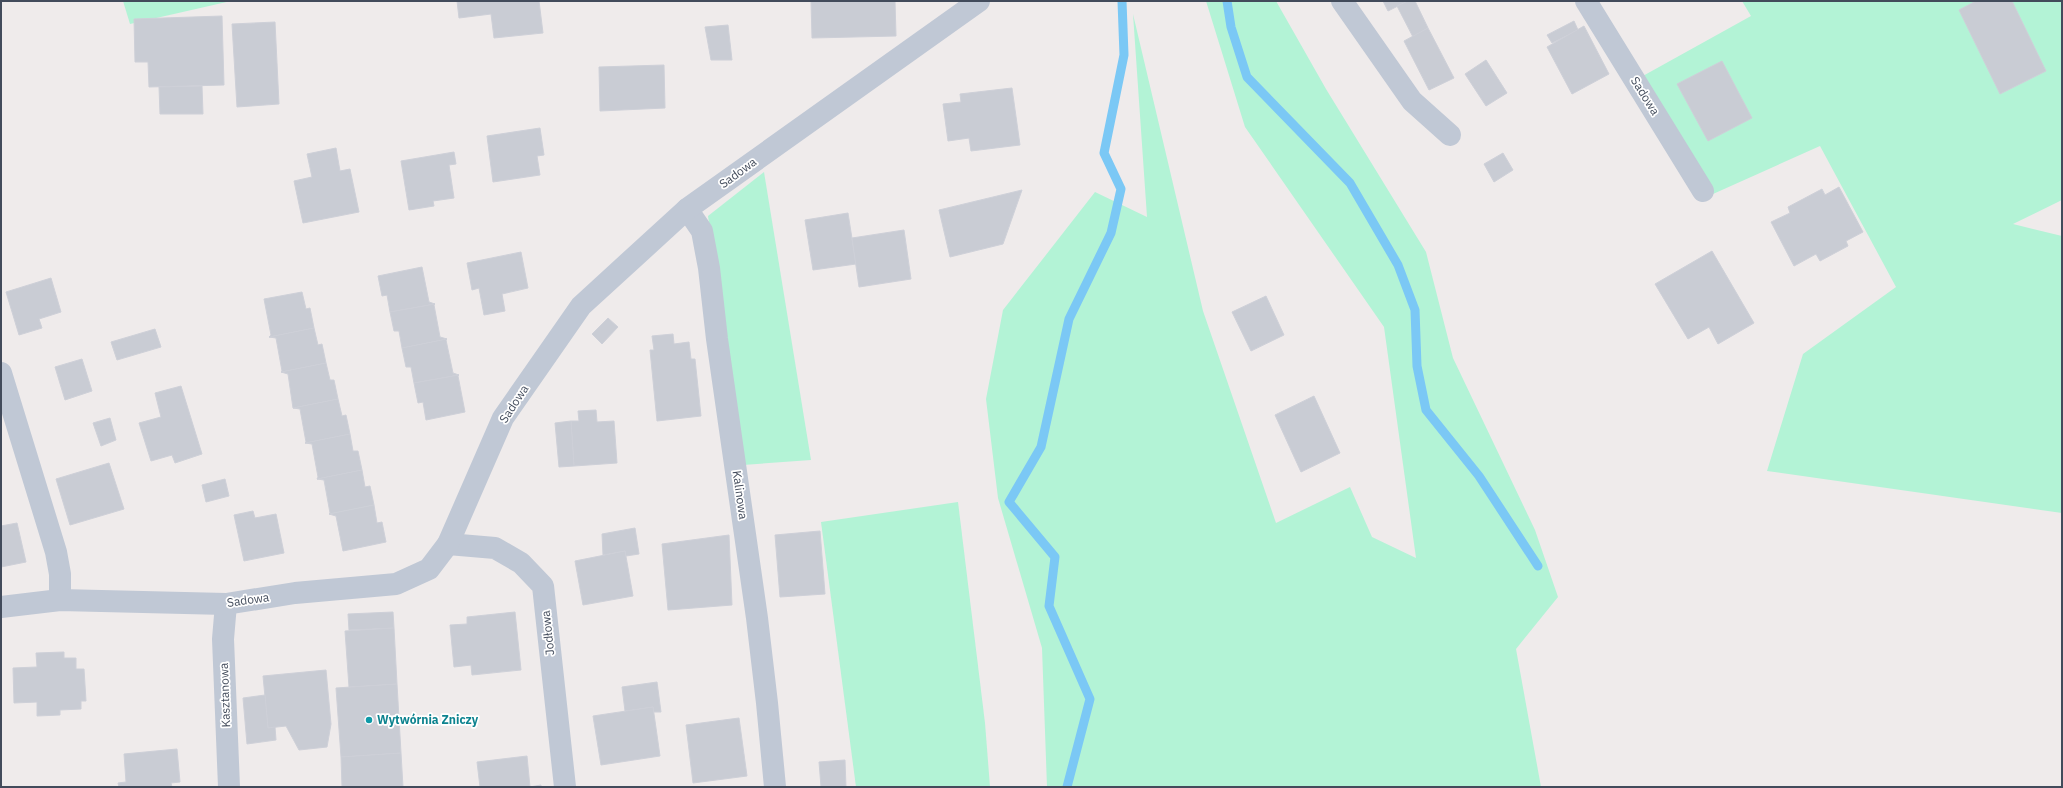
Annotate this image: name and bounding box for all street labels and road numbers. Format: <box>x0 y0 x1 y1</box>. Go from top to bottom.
street label: Sadowa <box>1628 74 1663 118</box>
street label: Sadowa <box>716 154 760 191</box>
street label: Sadowa <box>496 381 532 426</box>
street label: Kalinowa <box>730 470 751 521</box>
street label: Sadowa <box>226 589 271 610</box>
street label: Jodłowa <box>538 609 557 656</box>
street label: Kasztanowa <box>216 662 233 728</box>

